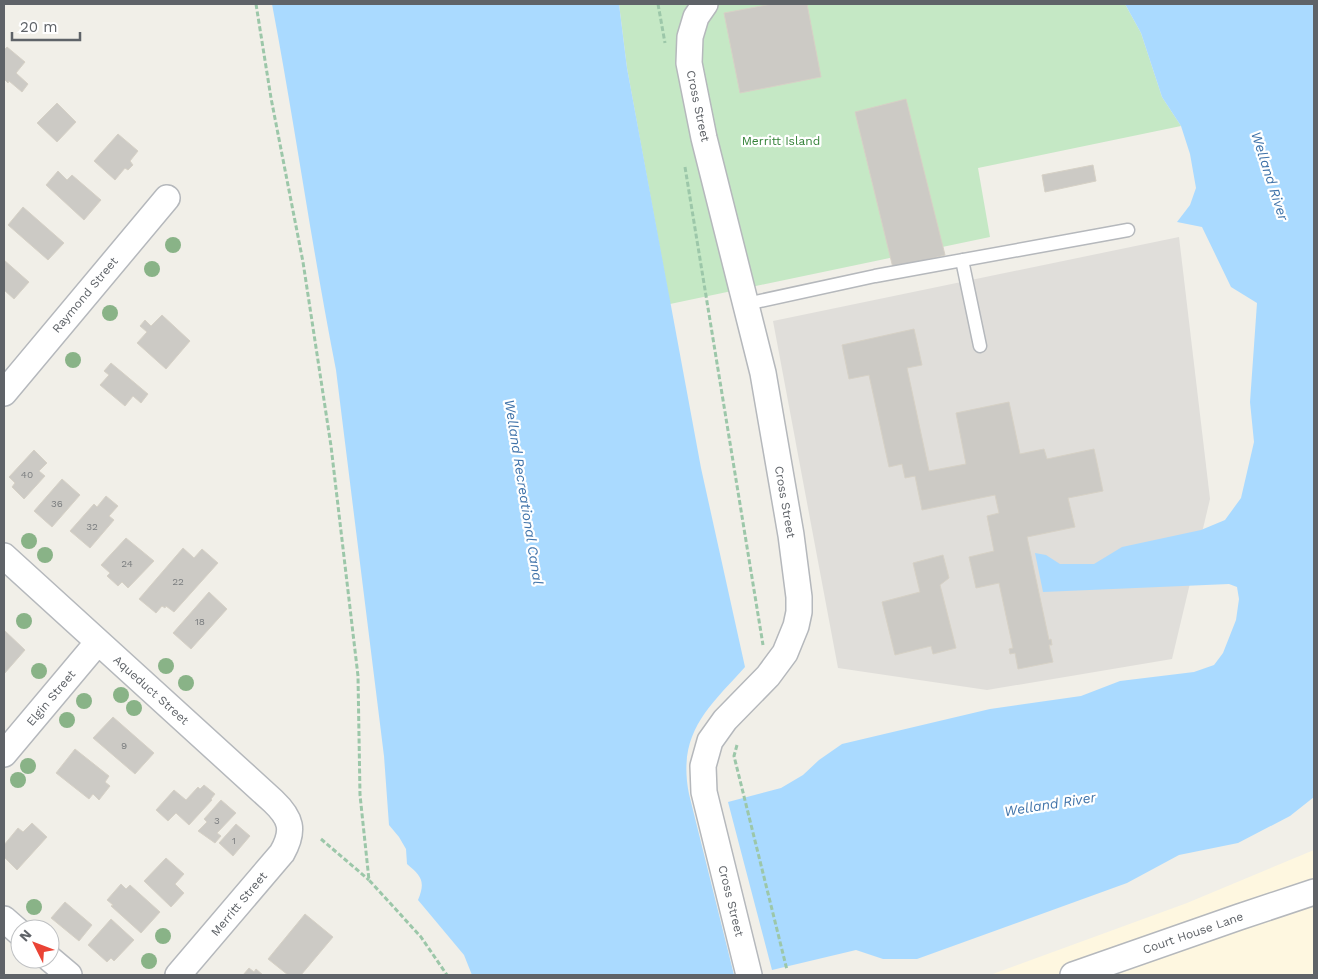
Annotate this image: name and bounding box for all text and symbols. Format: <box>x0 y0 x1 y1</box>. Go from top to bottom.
scale bar <box>12 10 80 42</box>
text: 20 m <box>20 18 58 36</box>
street label: Cross Street <box>684 69 712 143</box>
water label: Welland River <box>1248 130 1292 223</box>
park label: Merritt Island <box>742 134 820 148</box>
street label: Raymond Street <box>49 254 121 336</box>
water label: Welland Recreational Canal <box>501 398 547 586</box>
street label: Cross Street <box>772 465 798 539</box>
house number: 40 <box>21 469 33 480</box>
house number: 36 <box>51 498 63 509</box>
house number: 32 <box>86 521 98 532</box>
house number: 24 <box>121 558 133 569</box>
house number: 22 <box>172 576 184 587</box>
house number: 18 <box>195 616 205 627</box>
street label: Aqueduct Street <box>110 652 192 728</box>
street label: Elgin Street <box>24 667 78 729</box>
house number: 9 <box>121 740 127 751</box>
water label: Welland River <box>1003 789 1097 819</box>
house number: 3 <box>214 815 220 826</box>
house number: 1 <box>232 835 236 846</box>
street label: Cross Street <box>715 864 747 938</box>
street label: Merritt Street <box>208 869 270 939</box>
street label: Court House Lane <box>1141 909 1245 957</box>
north arrow <box>10 919 60 969</box>
text: N <box>16 926 35 945</box>

